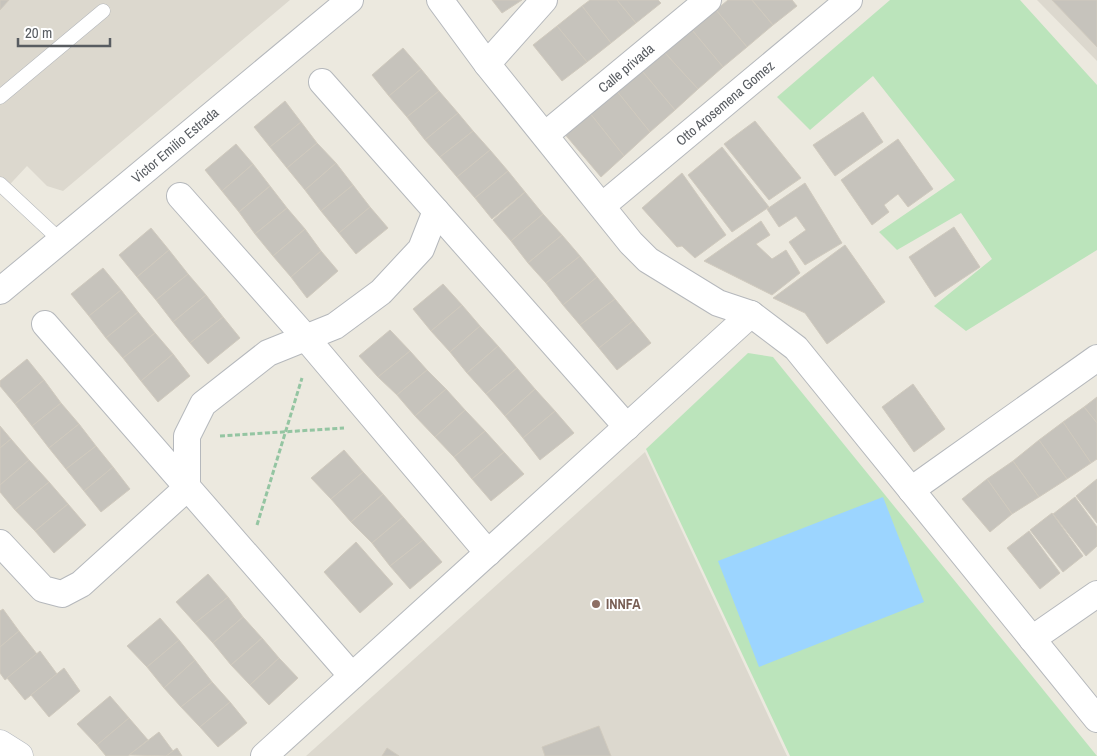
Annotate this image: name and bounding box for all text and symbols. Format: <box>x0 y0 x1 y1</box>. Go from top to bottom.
scale bar <box>18 15 110 47</box>
text: 20 m <box>25 22 52 43</box>
street label: Calle privada <box>594 39 658 97</box>
street label: Otto Arosemena Gomez <box>672 56 778 149</box>
street label: Victor Emilio Estrada <box>128 103 223 187</box>
place label: INNFA <box>606 595 641 613</box>
marker: INNFA <box>590 598 602 610</box>

